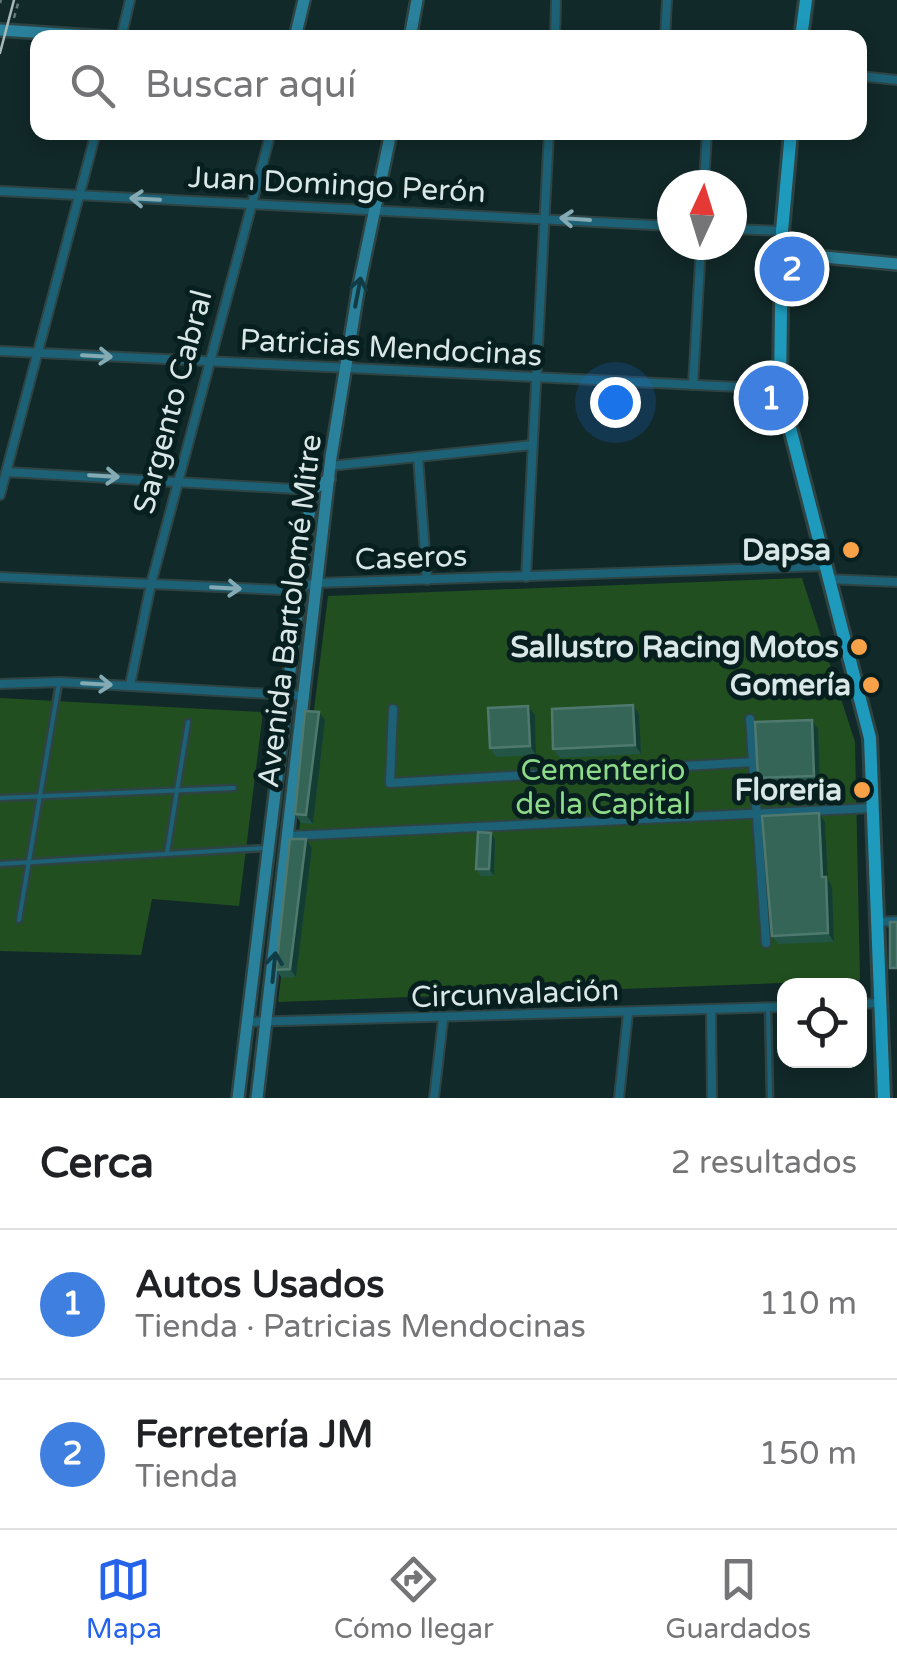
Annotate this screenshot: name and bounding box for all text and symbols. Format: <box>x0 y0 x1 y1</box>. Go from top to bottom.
search box <box>30 30 867 140</box>
icon: search <box>65 58 120 113</box>
text: Buscar aquí <box>145 62 356 108</box>
street label: Juan Domingo Perón <box>187 159 487 211</box>
north arrow <box>657 170 747 260</box>
one-way arrow <box>130 189 162 208</box>
one-way arrow <box>559 210 591 229</box>
pin: 2 <box>760 232 824 306</box>
one-way arrow <box>350 277 369 309</box>
street label: Sargento Cabral <box>125 286 221 518</box>
street label: Patricias Mendocinas <box>239 322 543 374</box>
one-way arrow <box>81 347 113 366</box>
pin: 1 <box>738 360 804 436</box>
your location <box>590 377 641 428</box>
street label: Avenida Bartolomé Mitre <box>250 432 330 790</box>
one-way arrow <box>87 467 119 486</box>
place label: Dapsa <box>742 532 831 569</box>
street label: Caseros <box>354 538 468 578</box>
marker: Dapsa <box>840 539 862 561</box>
one-way arrow <box>209 579 242 598</box>
place label: Sallustro Racing Motos <box>510 629 839 666</box>
marker: Sallustro Racing Motos <box>848 636 870 658</box>
place label: Gomería <box>730 667 851 704</box>
one-way arrow <box>81 674 113 693</box>
marker: Gomería <box>860 674 882 696</box>
park label: Cementerio de la Capital <box>515 752 691 823</box>
place label: Floreria <box>734 772 842 809</box>
marker: Floreria <box>851 779 873 801</box>
one-way arrow <box>265 951 284 983</box>
street label: Circunvalación <box>410 972 620 1016</box>
map controls <box>777 978 867 1068</box>
button: locate <box>777 978 867 1068</box>
text: Cerca <box>40 1138 154 1189</box>
text: 2 resultados <box>671 1144 857 1182</box>
text: Autos Usados <box>135 1262 385 1308</box>
text: 1 <box>62 1285 83 1323</box>
text: 110 m <box>759 1285 857 1323</box>
text: Tienda · Patricias Mendocinas <box>135 1308 586 1346</box>
text: Ferretería JM <box>135 1412 374 1458</box>
text: 2 <box>62 1435 83 1473</box>
text: 150 m <box>759 1435 857 1473</box>
text: Tienda <box>135 1458 238 1496</box>
tab: Mapa <box>86 1552 162 1646</box>
tab: Cómo llegar <box>334 1552 494 1646</box>
tab: Guardados <box>665 1552 811 1646</box>

